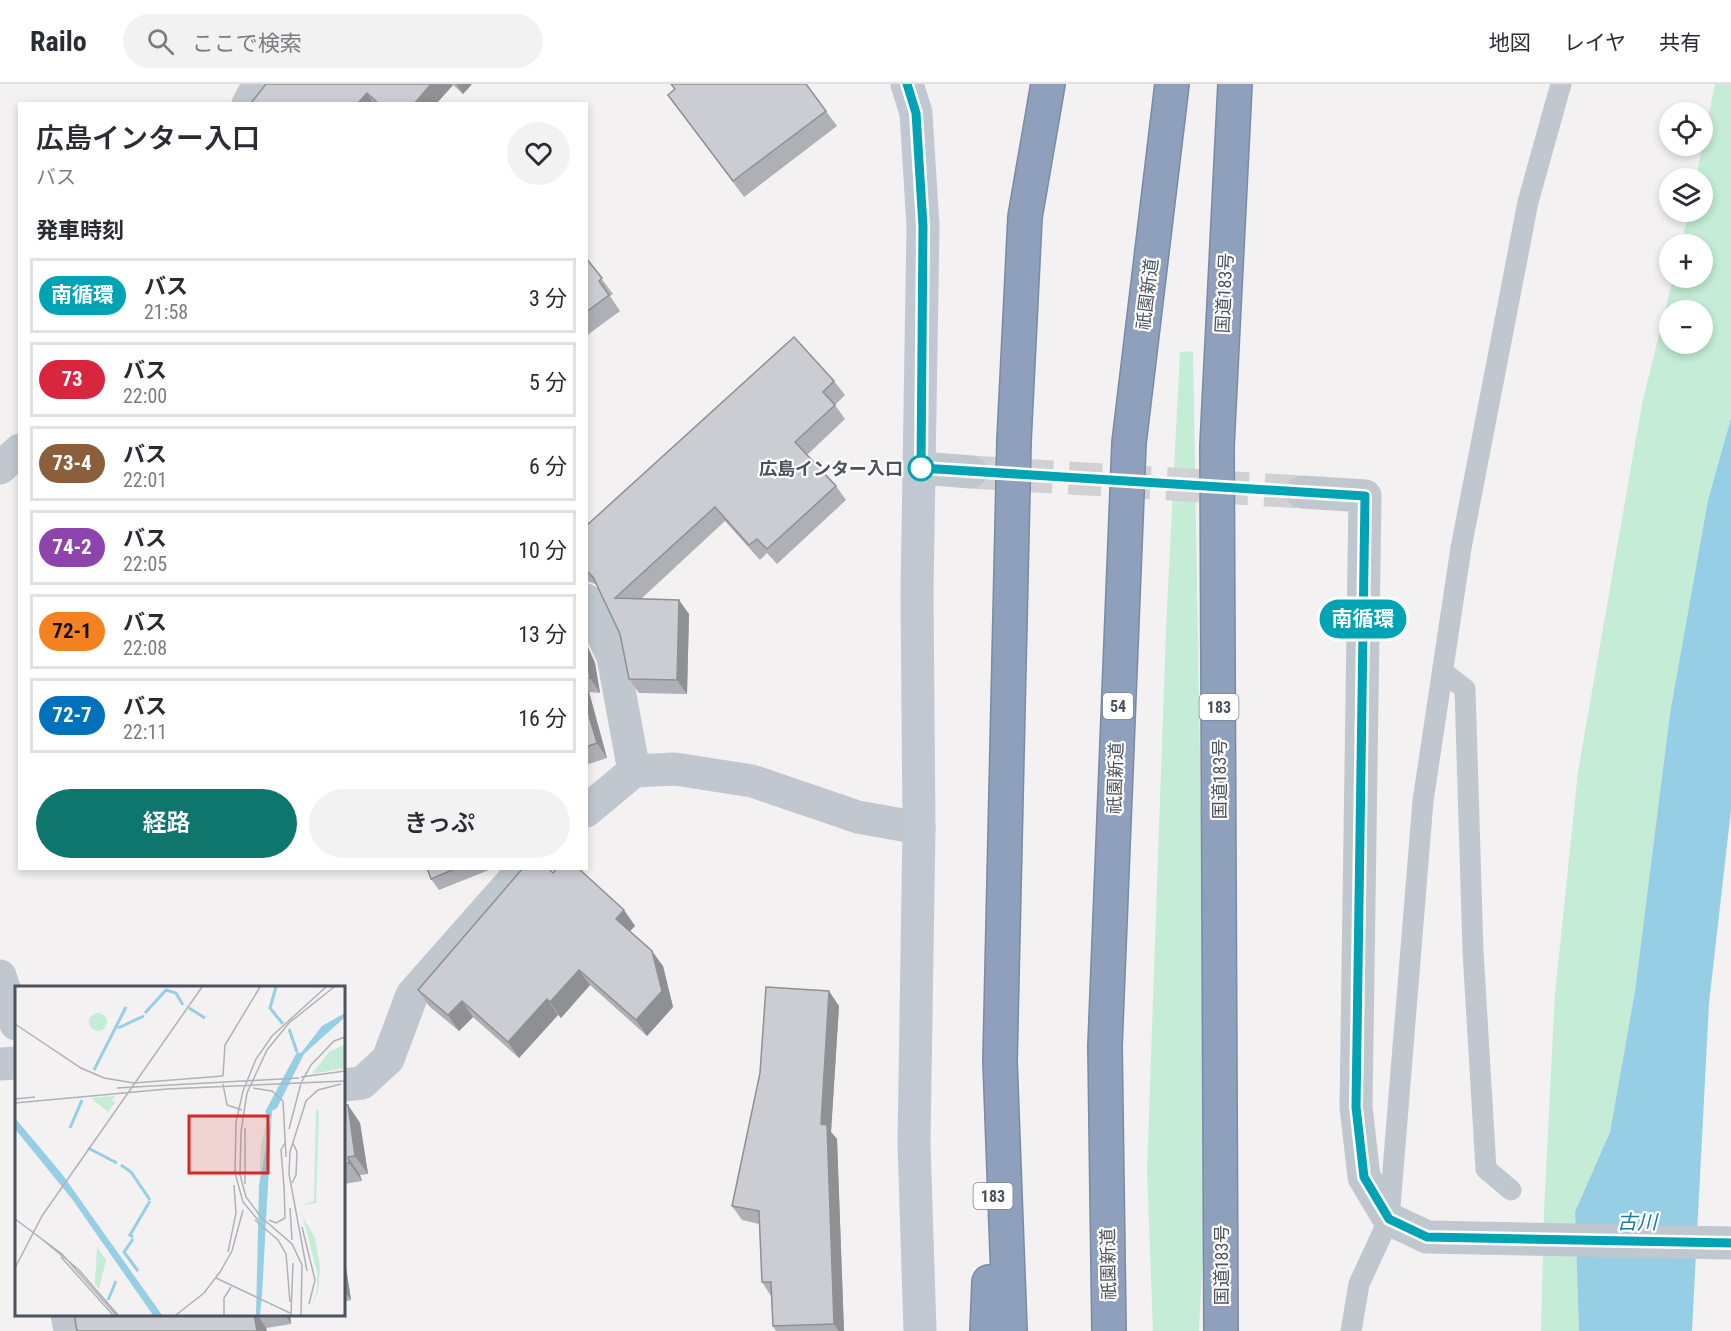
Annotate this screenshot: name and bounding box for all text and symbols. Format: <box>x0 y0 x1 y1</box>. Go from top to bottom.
search box <box>123 14 543 68</box>
text: Railo <box>30 25 87 58</box>
icon: search <box>144 25 177 58</box>
text: ここで検索 <box>192 31 302 56</box>
text: 地図 <box>1489 31 1531 55</box>
text: レイヤ <box>1564 31 1626 55</box>
text: 共有 <box>1659 31 1701 55</box>
map controls <box>1659 102 1713 354</box>
button: locate <box>1659 102 1713 156</box>
text: 広島インター入口 <box>36 122 260 155</box>
button: heart <box>507 122 570 185</box>
text: バス <box>36 165 76 189</box>
button: layers <box>1659 168 1713 222</box>
text: 発車時刻 <box>36 218 124 243</box>
button: + <box>1659 234 1713 288</box>
street label: 国道183号 <box>1211 252 1237 334</box>
street label: 祇園新道 <box>1132 257 1162 331</box>
text: バス <box>144 274 188 299</box>
text: 南循環 <box>51 283 114 307</box>
text: 3 分 <box>529 286 567 311</box>
text: 21:58 <box>144 300 188 324</box>
button: − <box>1659 300 1713 354</box>
text: バス <box>123 358 167 383</box>
text: 73 <box>61 367 83 391</box>
text: 5 分 <box>529 370 567 395</box>
text: 22:00 <box>123 384 167 408</box>
text: バス <box>123 442 167 467</box>
text: 73-4 <box>52 451 92 475</box>
text: 6 分 <box>529 454 567 479</box>
marker: 広島インター入口 <box>908 455 934 481</box>
place label: 広島インター入口 <box>759 458 903 479</box>
text: 22:01 <box>123 468 167 492</box>
text: バス <box>123 526 167 551</box>
text: 74-2 <box>52 535 92 559</box>
text: 10 分 <box>518 538 567 563</box>
text: 22:05 <box>123 552 167 576</box>
line badge: 南循環 <box>1328 600 1398 638</box>
text: 南循環 <box>1332 607 1395 631</box>
text: バス <box>123 610 167 635</box>
text: 72-1 <box>52 619 92 643</box>
text: 13 分 <box>518 622 567 647</box>
text: 22:08 <box>123 636 167 660</box>
road number: 54 <box>1103 693 1133 719</box>
text: バス <box>123 694 167 719</box>
road number: 183 <box>1200 694 1238 720</box>
text: 72-7 <box>52 703 92 727</box>
text: 16 分 <box>518 706 567 731</box>
text: 22:11 <box>123 720 167 744</box>
street label: 国道183号 <box>1209 739 1230 819</box>
street label: 祇園新道 <box>1103 742 1127 814</box>
button: 経路 <box>36 789 297 858</box>
button: きっぷ <box>309 789 570 858</box>
inset map <box>15 986 345 1316</box>
road number: 183 <box>974 1183 1012 1209</box>
water label: 古川 <box>1617 1210 1659 1234</box>
street label: 国道183号 <box>1211 1225 1232 1305</box>
street label: 祇園新道 <box>1097 1228 1119 1300</box>

